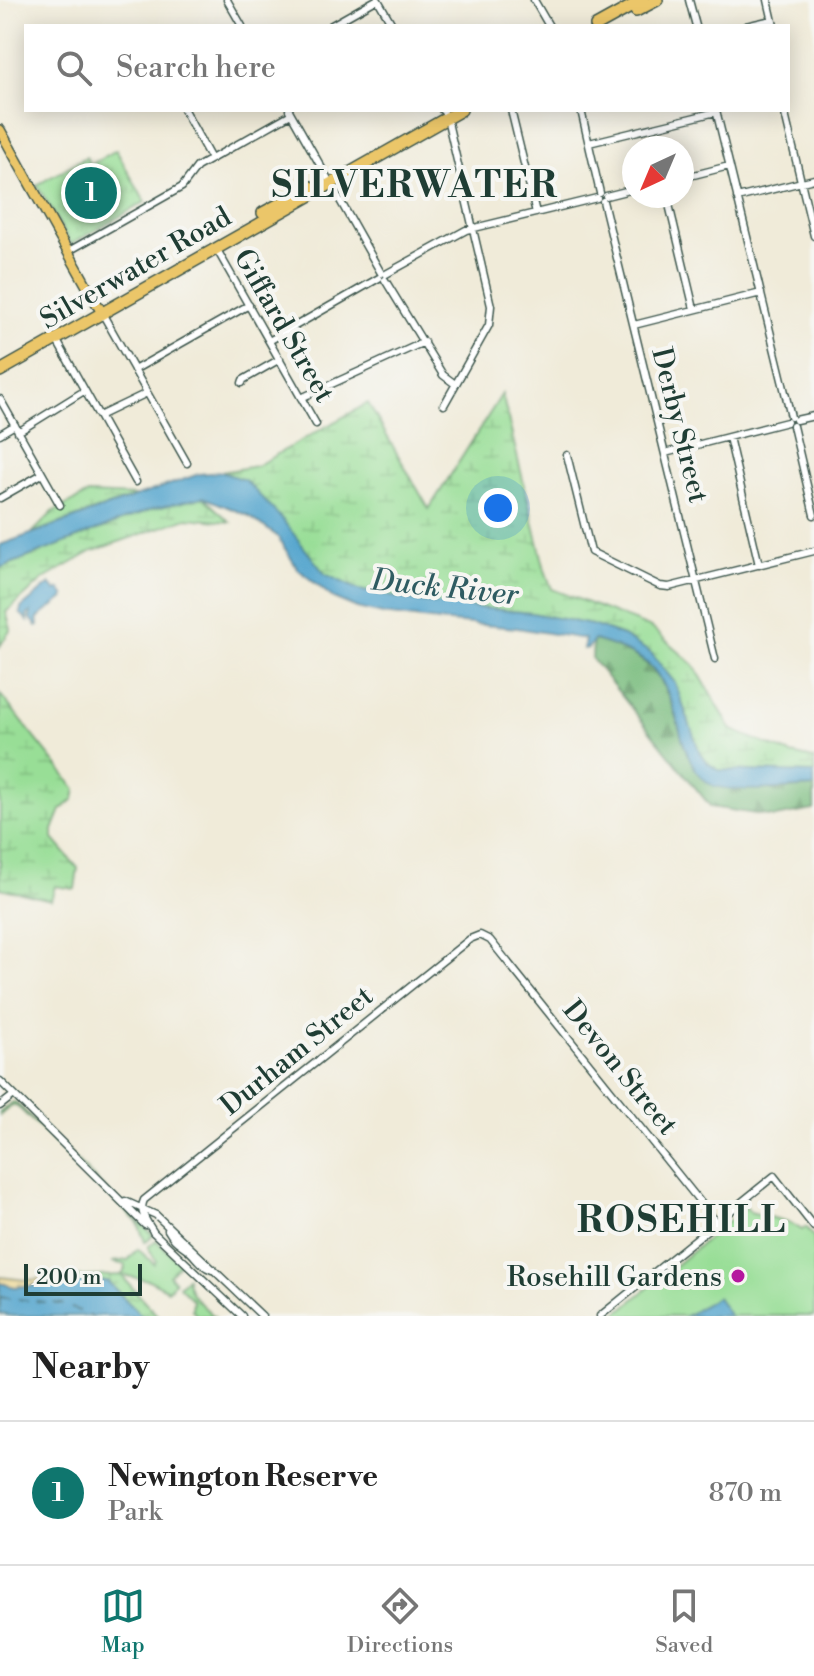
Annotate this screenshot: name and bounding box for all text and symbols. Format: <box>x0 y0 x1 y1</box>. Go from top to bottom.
search box <box>24 24 790 112</box>
icon: search <box>52 46 96 90</box>
text: Search here <box>116 49 276 87</box>
north arrow <box>622 136 694 208</box>
pin: 1 <box>65 163 117 223</box>
district label: SILVERWATER <box>271 164 559 209</box>
street label: Silverwater Road <box>34 199 238 337</box>
street label: Giffard Street <box>226 243 342 409</box>
street label: Derby Street <box>643 344 716 507</box>
your location <box>478 488 518 528</box>
water label: Duck River <box>368 561 522 615</box>
street label: Durham Street <box>213 979 381 1123</box>
street label: Devon Street <box>555 993 685 1142</box>
district label: ROSEHILL <box>577 1199 787 1244</box>
scale bar <box>24 1260 142 1296</box>
place label: Rosehill Gardens <box>507 1260 722 1295</box>
text: 200 m <box>36 1264 102 1291</box>
marker: Rosehill Gardens <box>729 1267 747 1285</box>
text: Nearby <box>32 1347 150 1389</box>
text: Newington Reserve <box>108 1458 378 1496</box>
text: 1 <box>52 1477 64 1509</box>
text: 870 m <box>709 1477 782 1509</box>
text: Park <box>108 1496 162 1528</box>
tab: Map <box>101 1584 145 1659</box>
tab: Directions <box>347 1584 453 1659</box>
tab: Saved <box>655 1584 713 1659</box>

